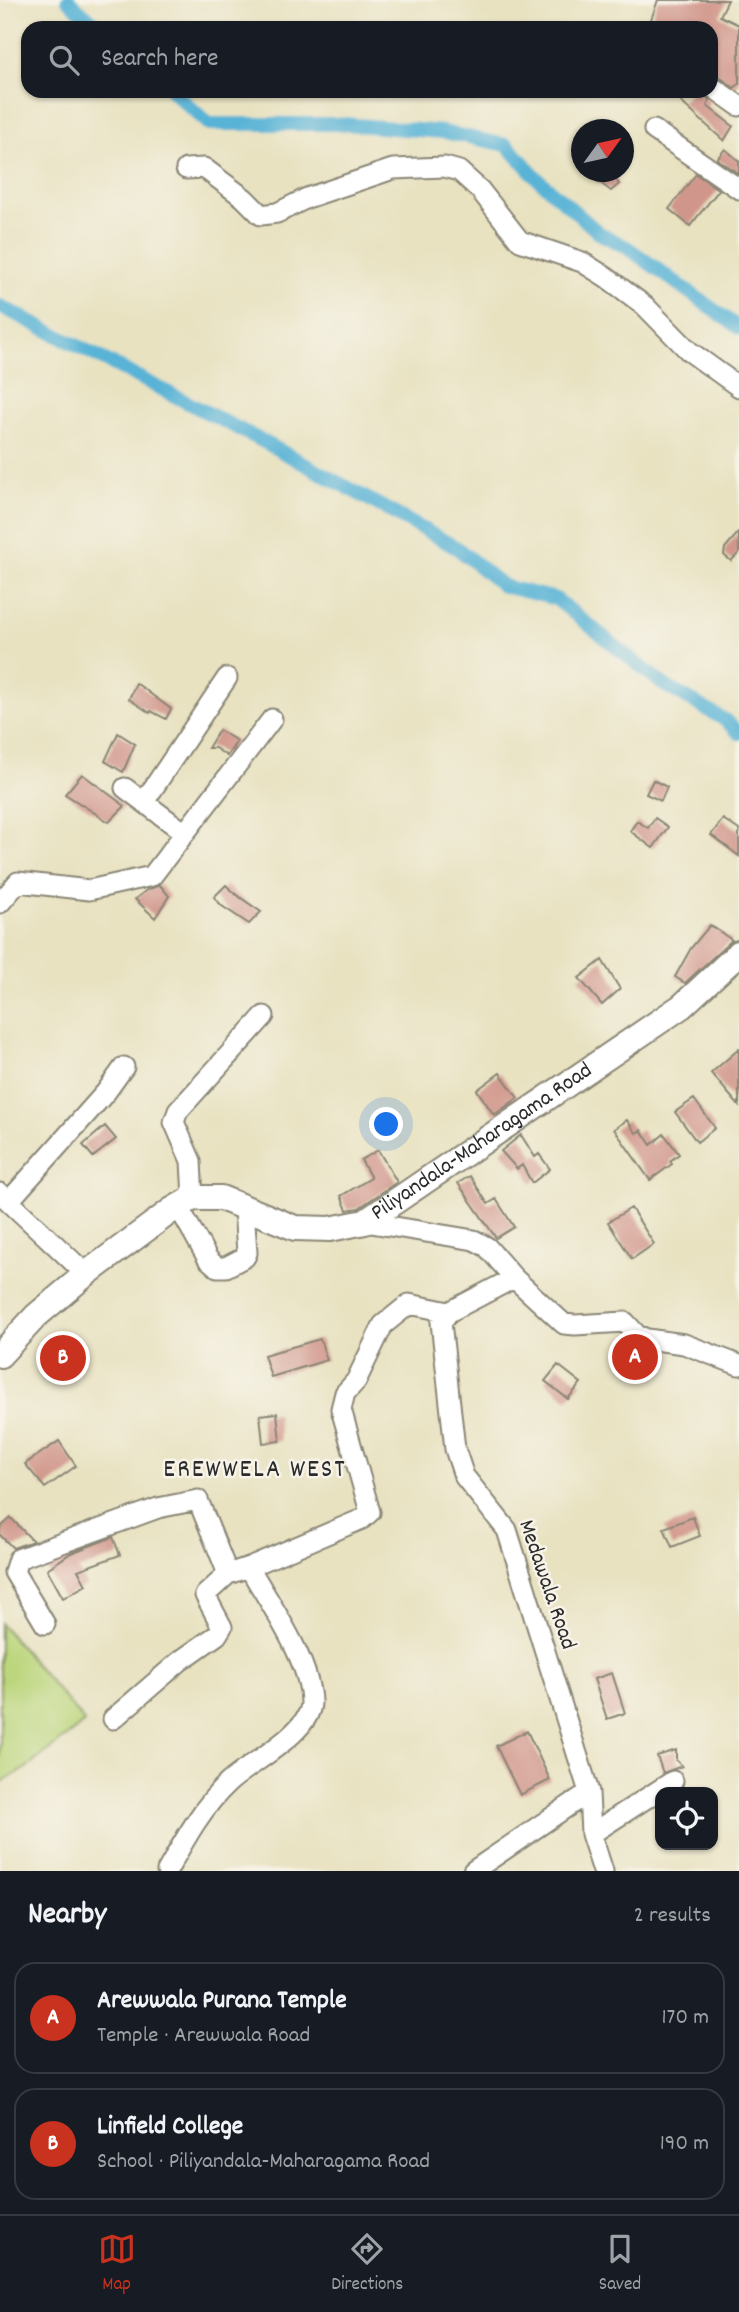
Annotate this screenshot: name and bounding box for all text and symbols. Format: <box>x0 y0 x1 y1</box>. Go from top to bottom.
search box <box>21 21 718 98</box>
icon: search <box>45 41 83 79</box>
text: Search here <box>101 41 219 78</box>
north arrow <box>571 119 634 182</box>
street label: Piliyandala-Maharagama Road <box>365 1055 599 1230</box>
your location <box>369 1107 403 1141</box>
pin: A <box>612 1331 658 1383</box>
pin: B <box>40 1332 86 1384</box>
district label: EREWWELA WEST <box>163 1452 347 1489</box>
street label: Medawala Road <box>508 1516 584 1654</box>
map controls <box>655 1787 718 1850</box>
button: locate <box>655 1787 718 1850</box>
text: Nearby <box>28 1895 106 1938</box>
text: 2 results <box>634 1900 711 1933</box>
text: Arewwala Purana Temple <box>97 1983 347 2020</box>
text: A <box>47 2002 59 2035</box>
text: 170 m <box>662 2002 709 2035</box>
text: Temple · Arewwala Road <box>97 2020 310 2053</box>
text: Linfield College <box>97 2109 243 2146</box>
text: B <box>48 2128 58 2161</box>
text: 190 m <box>660 2128 709 2161</box>
text: School · Piliyandala-Maharagama Road <box>97 2146 430 2179</box>
tab: Map <box>98 2230 136 2299</box>
tab: Directions <box>331 2230 403 2299</box>
tab: Saved <box>599 2230 641 2299</box>

